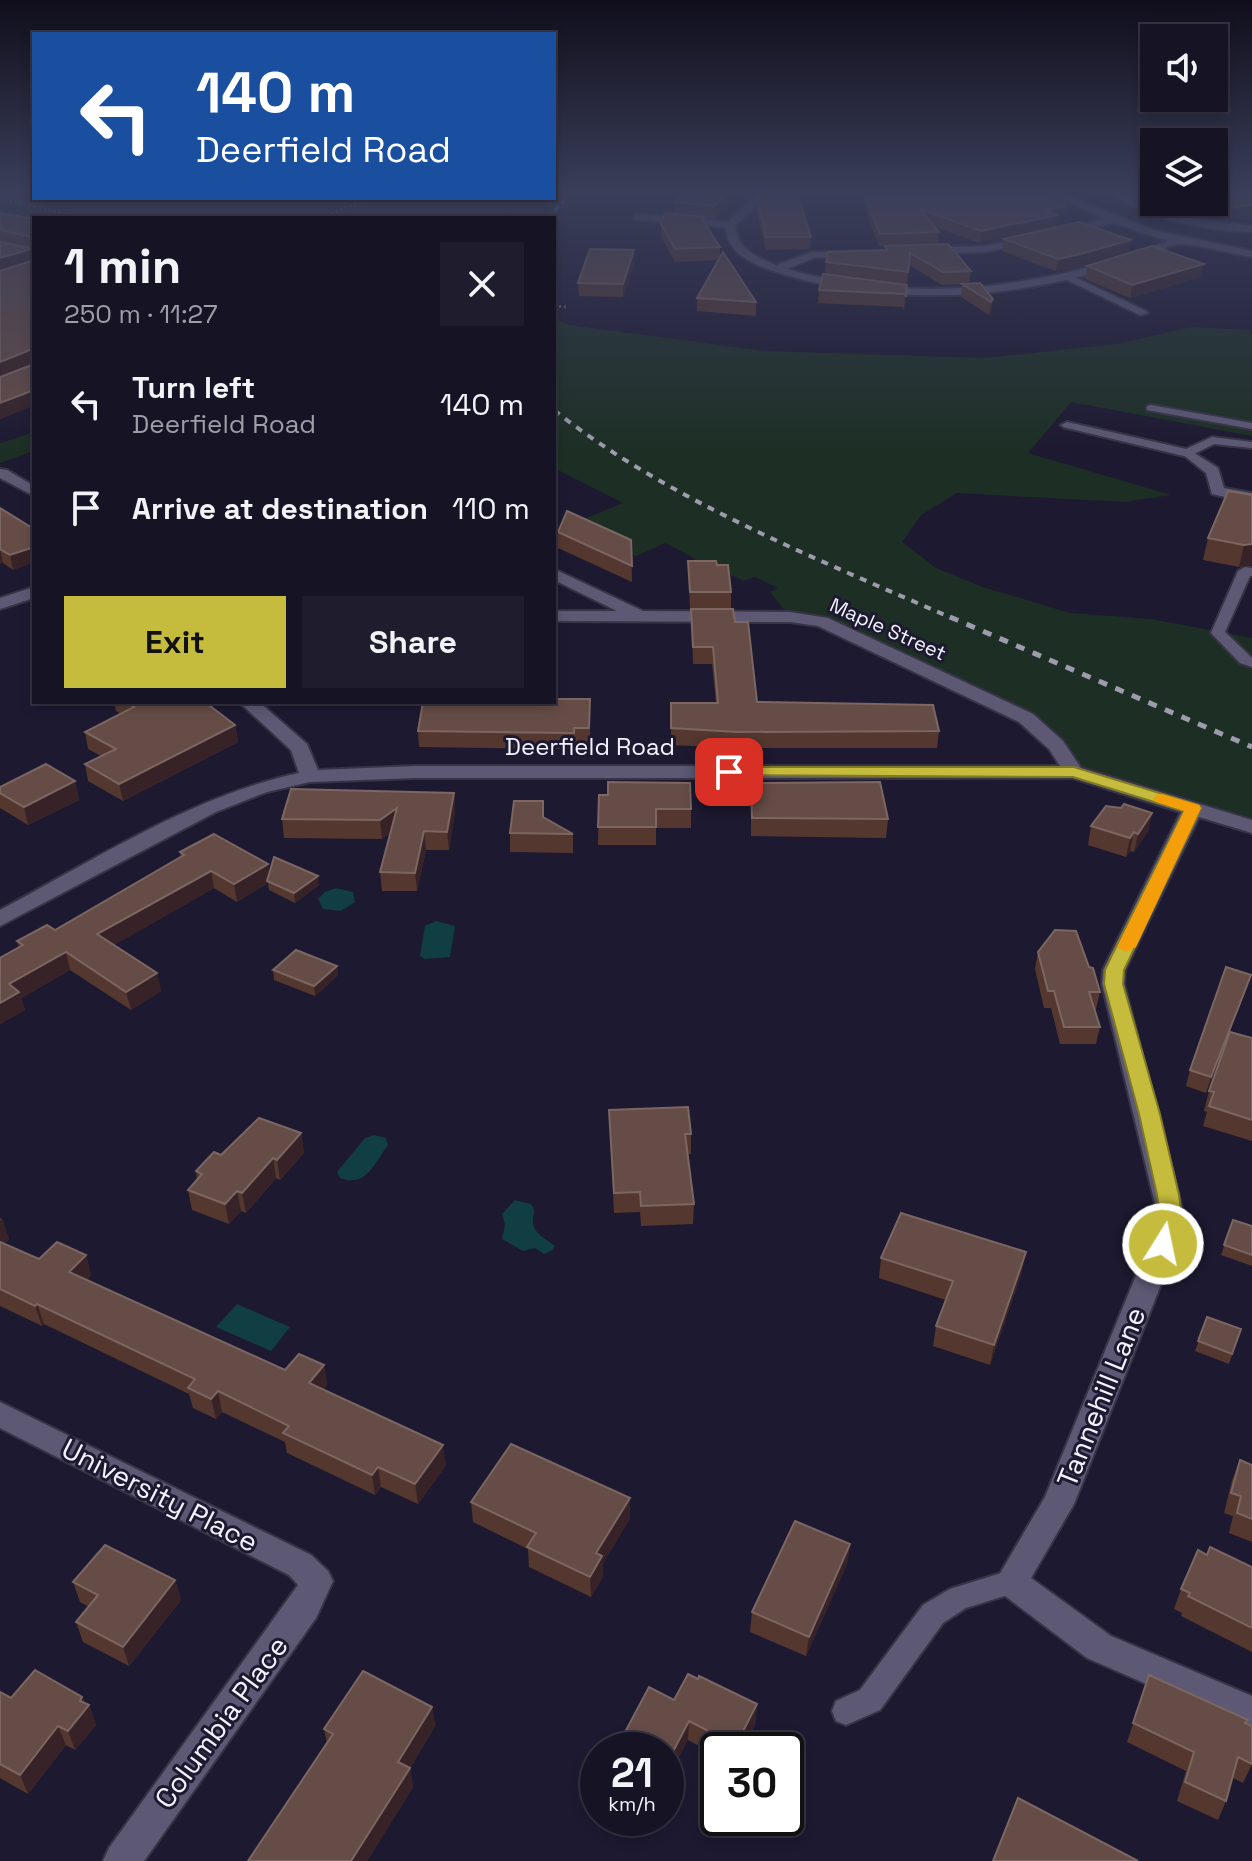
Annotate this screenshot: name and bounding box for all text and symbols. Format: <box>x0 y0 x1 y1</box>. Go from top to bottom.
map controls <box>1140 24 1228 216</box>
button: sound <box>1140 24 1228 112</box>
text: 140 m <box>196 57 355 128</box>
icon: left <box>64 64 168 168</box>
text: Deerfield Road <box>196 127 451 173</box>
button: layers <box>1140 128 1228 216</box>
text: 1 min <box>64 236 181 297</box>
button: close <box>440 242 524 326</box>
text: 250 m · 11:27 <box>64 297 218 331</box>
text: Turn left <box>132 368 255 407</box>
icon: left <box>64 382 108 426</box>
text: 140 m <box>440 385 524 424</box>
text: Deerfield Road <box>132 407 316 441</box>
icon: arrive <box>64 486 108 530</box>
text: Arrive at destination <box>132 489 428 528</box>
text: 110 m <box>452 489 530 528</box>
street label: Maple Street <box>826 592 950 666</box>
button: Exit <box>64 596 286 688</box>
button: Share <box>302 596 524 688</box>
street label: Deerfield Road <box>505 731 675 762</box>
pin <box>695 738 763 806</box>
icon: arrive <box>707 750 751 794</box>
position arrow <box>1121 1202 1205 1286</box>
street label: Tannehill Lane <box>1049 1302 1153 1492</box>
street label: University Place <box>56 1430 264 1560</box>
street label: Columbia Place <box>146 1629 296 1815</box>
speed limit sign: 30 <box>700 1732 804 1836</box>
text: 21 <box>611 1748 653 1799</box>
text: km/h <box>608 1791 656 1817</box>

